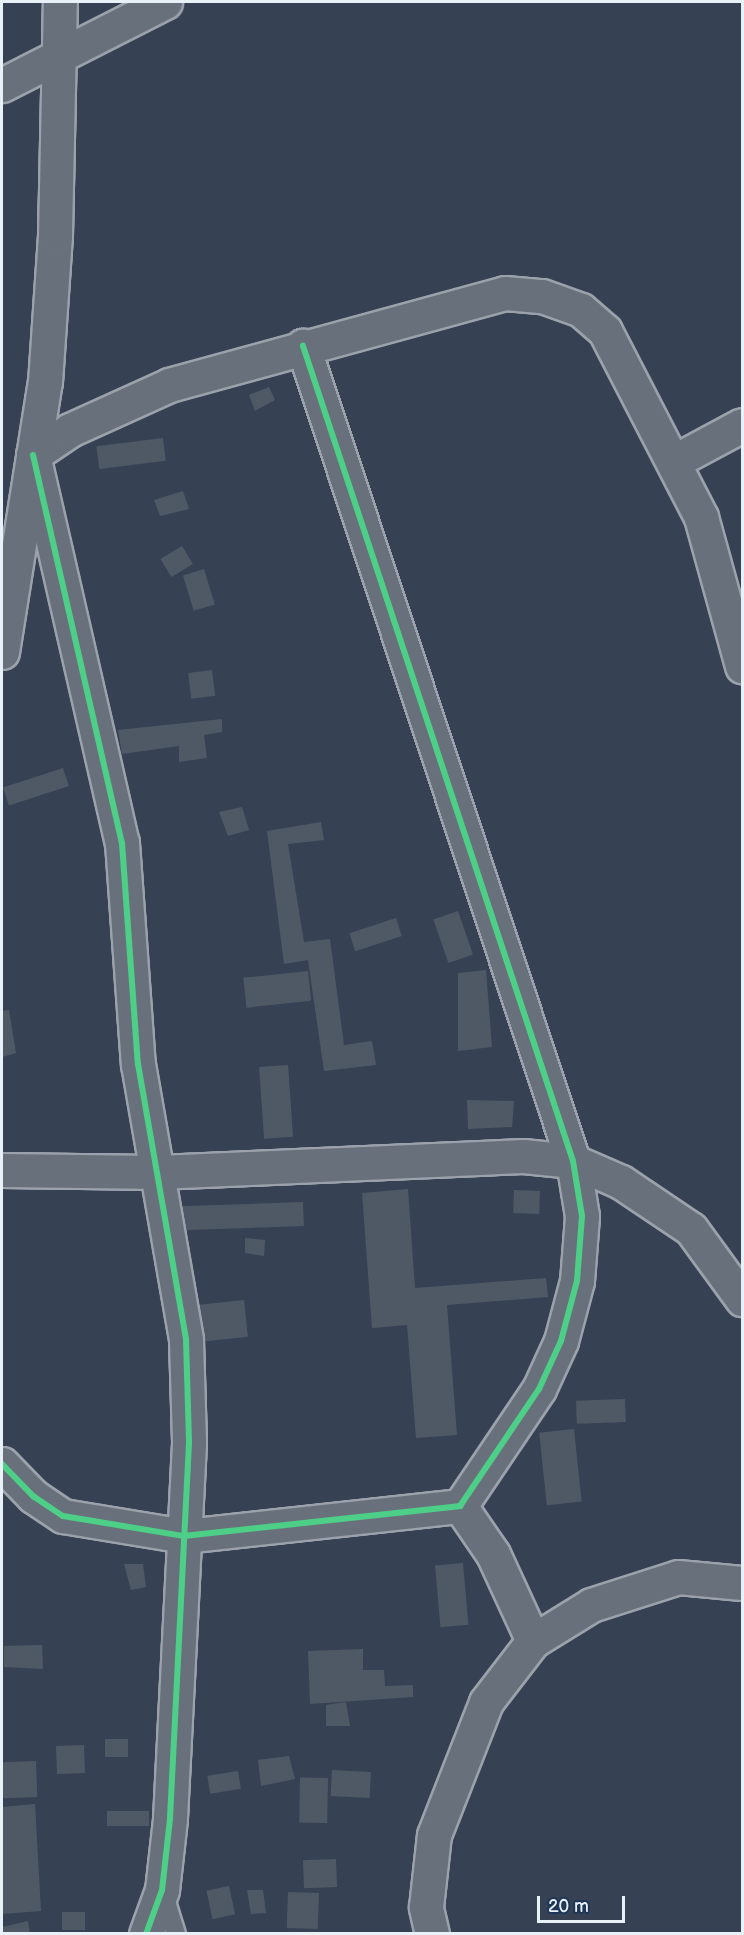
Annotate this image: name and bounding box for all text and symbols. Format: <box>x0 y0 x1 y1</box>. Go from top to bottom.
scale bar <box>540 1884 628 1922</box>
text: 20 m <box>548 1896 589 1917</box>

